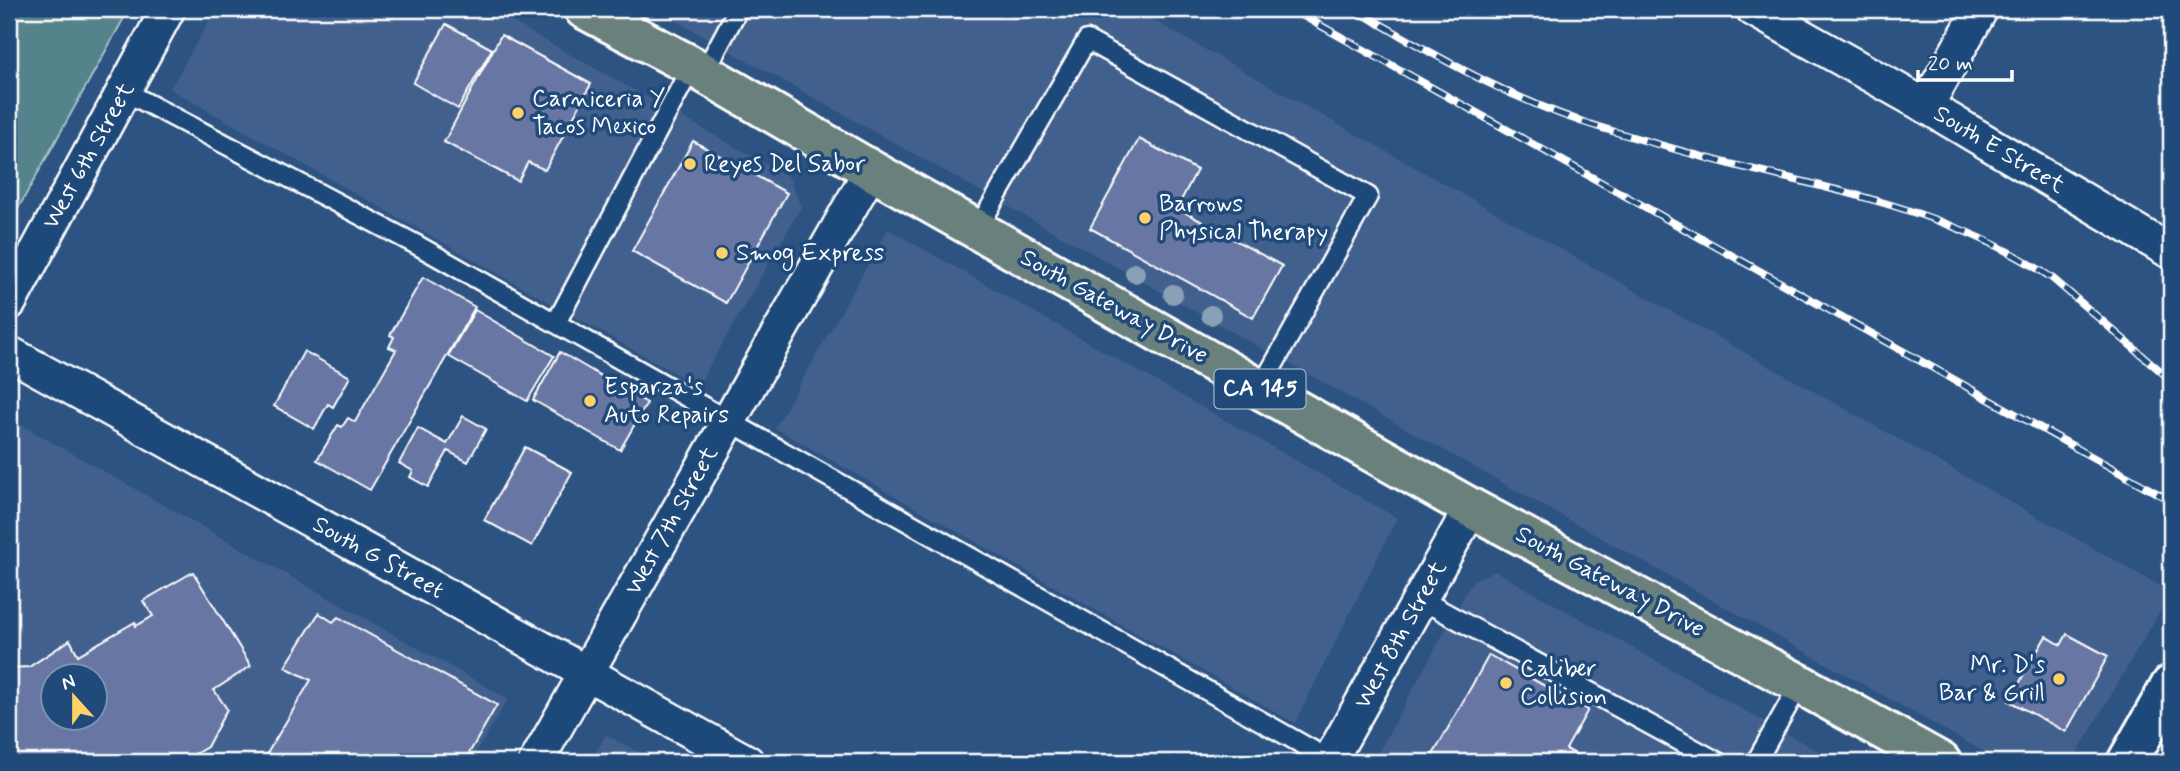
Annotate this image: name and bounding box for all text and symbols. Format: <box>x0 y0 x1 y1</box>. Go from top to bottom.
scale bar <box>1918 38 2012 82</box>
text: 20 m <box>1928 50 1973 78</box>
street label: West 6th Street <box>36 77 142 235</box>
place label: Carniceria Y Tacos Mexico <box>532 84 665 143</box>
street label: South E Street <box>1928 99 2070 201</box>
marker: Carniceria Y Tacos Mexico <box>510 105 526 121</box>
place label: Reyes Del Sabor <box>704 149 865 180</box>
marker: Reyes Del Sabor <box>682 156 698 172</box>
place label: Barrows Physical Therapy <box>1159 189 1328 248</box>
marker: Barrows Physical Therapy <box>1137 210 1153 226</box>
place label: Smog Express <box>736 238 885 271</box>
street label: South Gateway Drive <box>1015 243 1213 371</box>
marker: Smog Express <box>714 245 730 261</box>
road number: CA 145 <box>1214 370 1306 408</box>
place label: Esparza's Auto Repairs <box>604 372 729 431</box>
marker: Esparza's Auto Repairs <box>582 393 598 409</box>
street label: West 7th Street <box>618 441 726 601</box>
street label: South G Street <box>307 509 449 607</box>
street label: South Gateway Drive <box>1510 519 1710 645</box>
street label: West 8th Street <box>1348 555 1454 715</box>
place label: Mr. D's Bar & Grill <box>1939 650 2045 709</box>
place label: Caliber Collision <box>1520 654 1607 713</box>
north arrow <box>38 662 108 732</box>
text: N <box>58 669 79 696</box>
marker: Mr. D's Bar & Grill <box>2051 671 2067 687</box>
marker: Caliber Collision <box>1498 675 1514 691</box>

